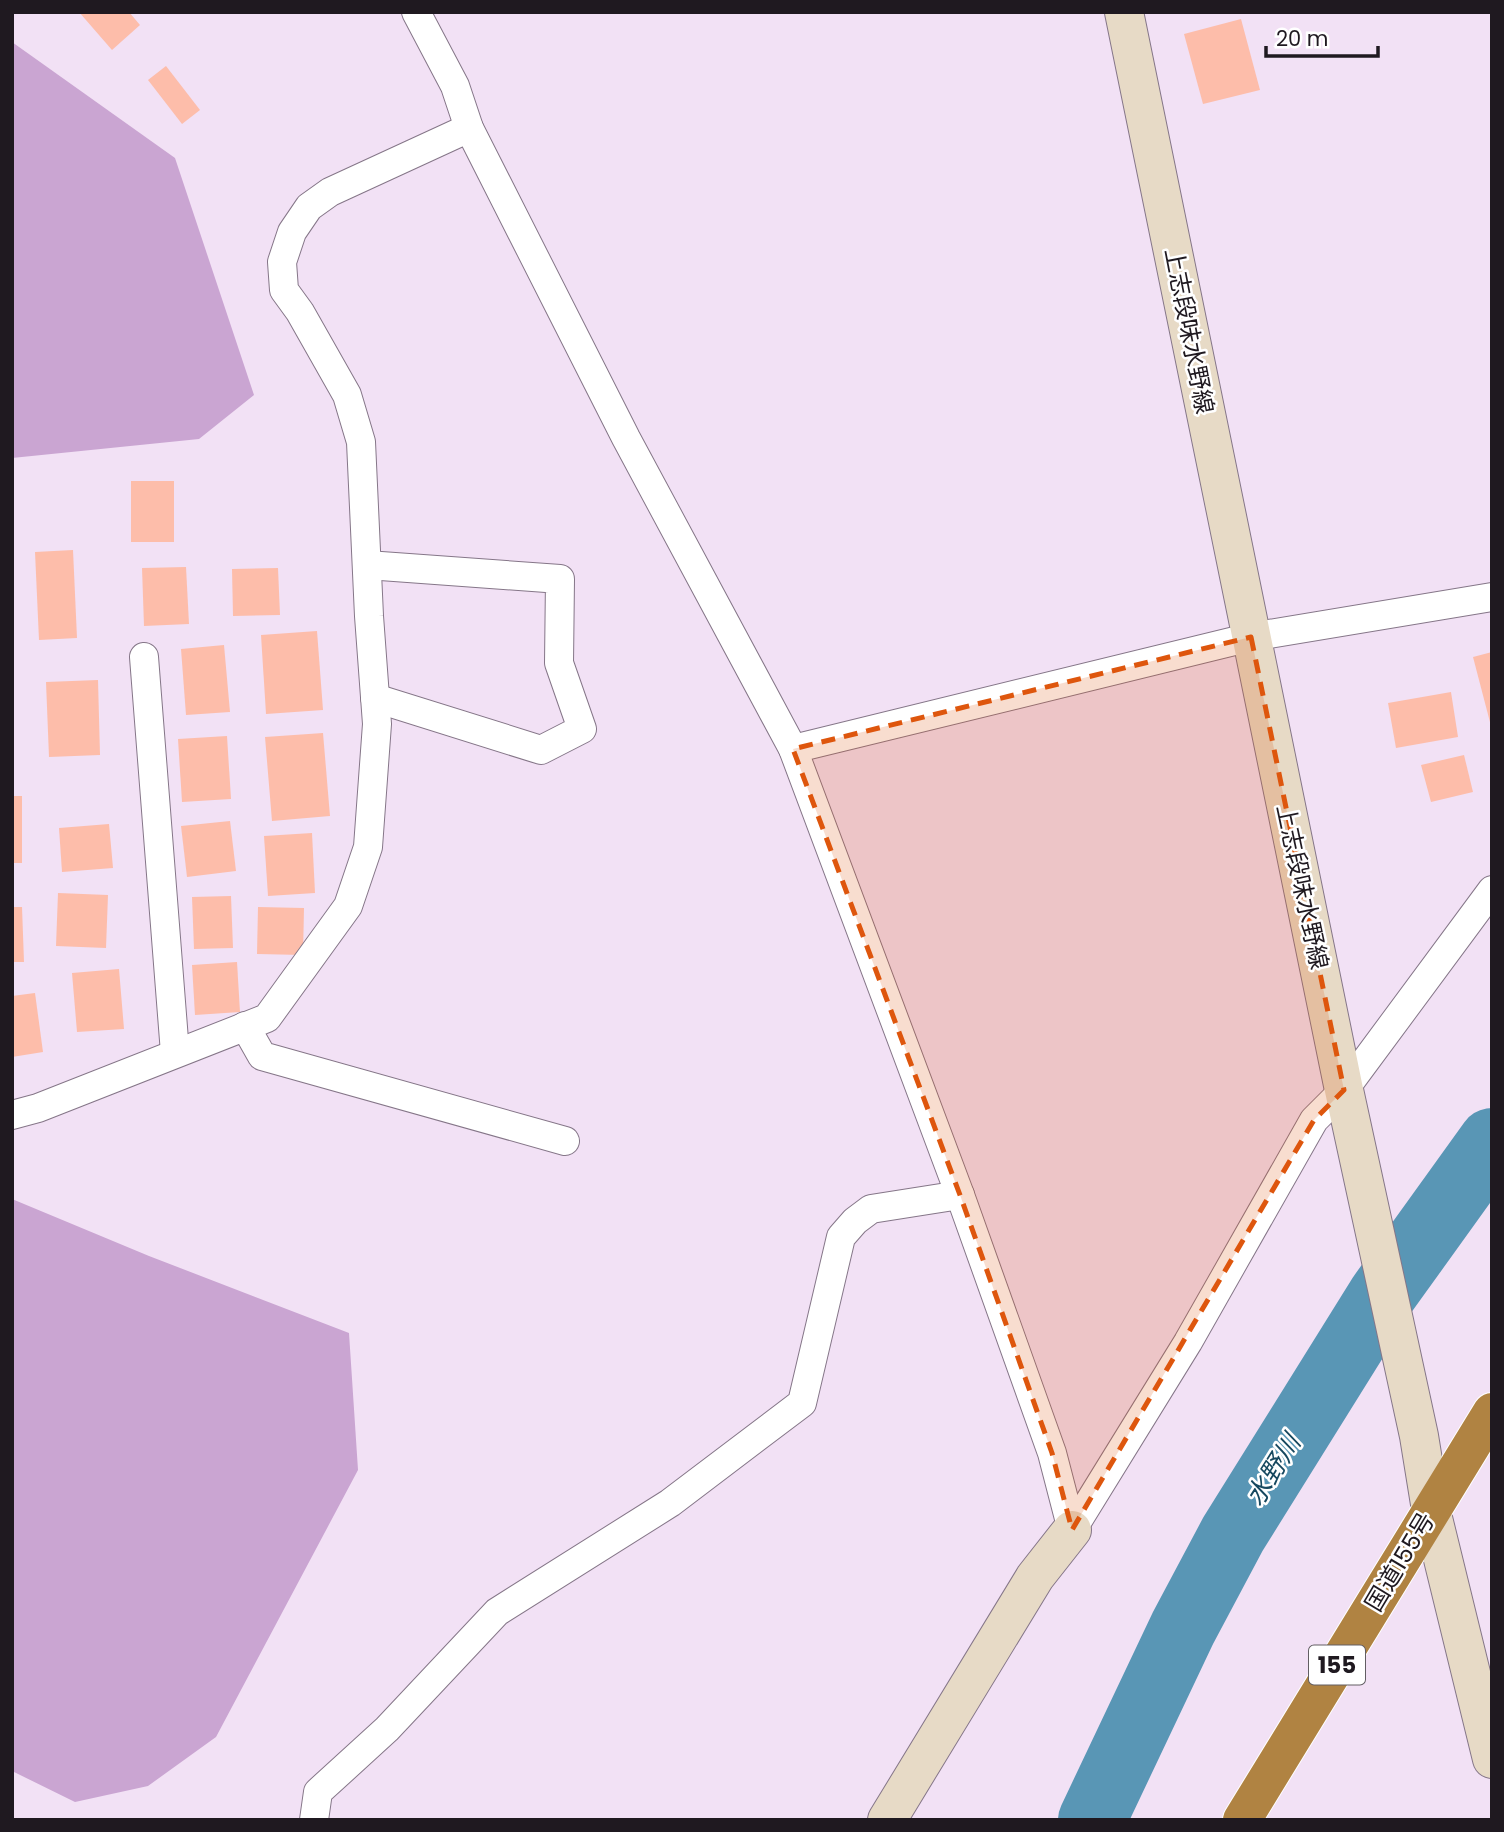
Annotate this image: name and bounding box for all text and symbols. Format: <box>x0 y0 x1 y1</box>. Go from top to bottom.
scale bar <box>1266 14 1378 58</box>
text: 20 m <box>1276 24 1329 53</box>
street label: 上志段味水野線 <box>1157 245 1222 417</box>
street label: 上志段味水野線 <box>1269 801 1336 972</box>
water label: 水野川 <box>1237 1425 1311 1513</box>
street label: 国道155号 <box>1357 1506 1442 1617</box>
road number: 155 <box>1309 1646 1365 1684</box>

